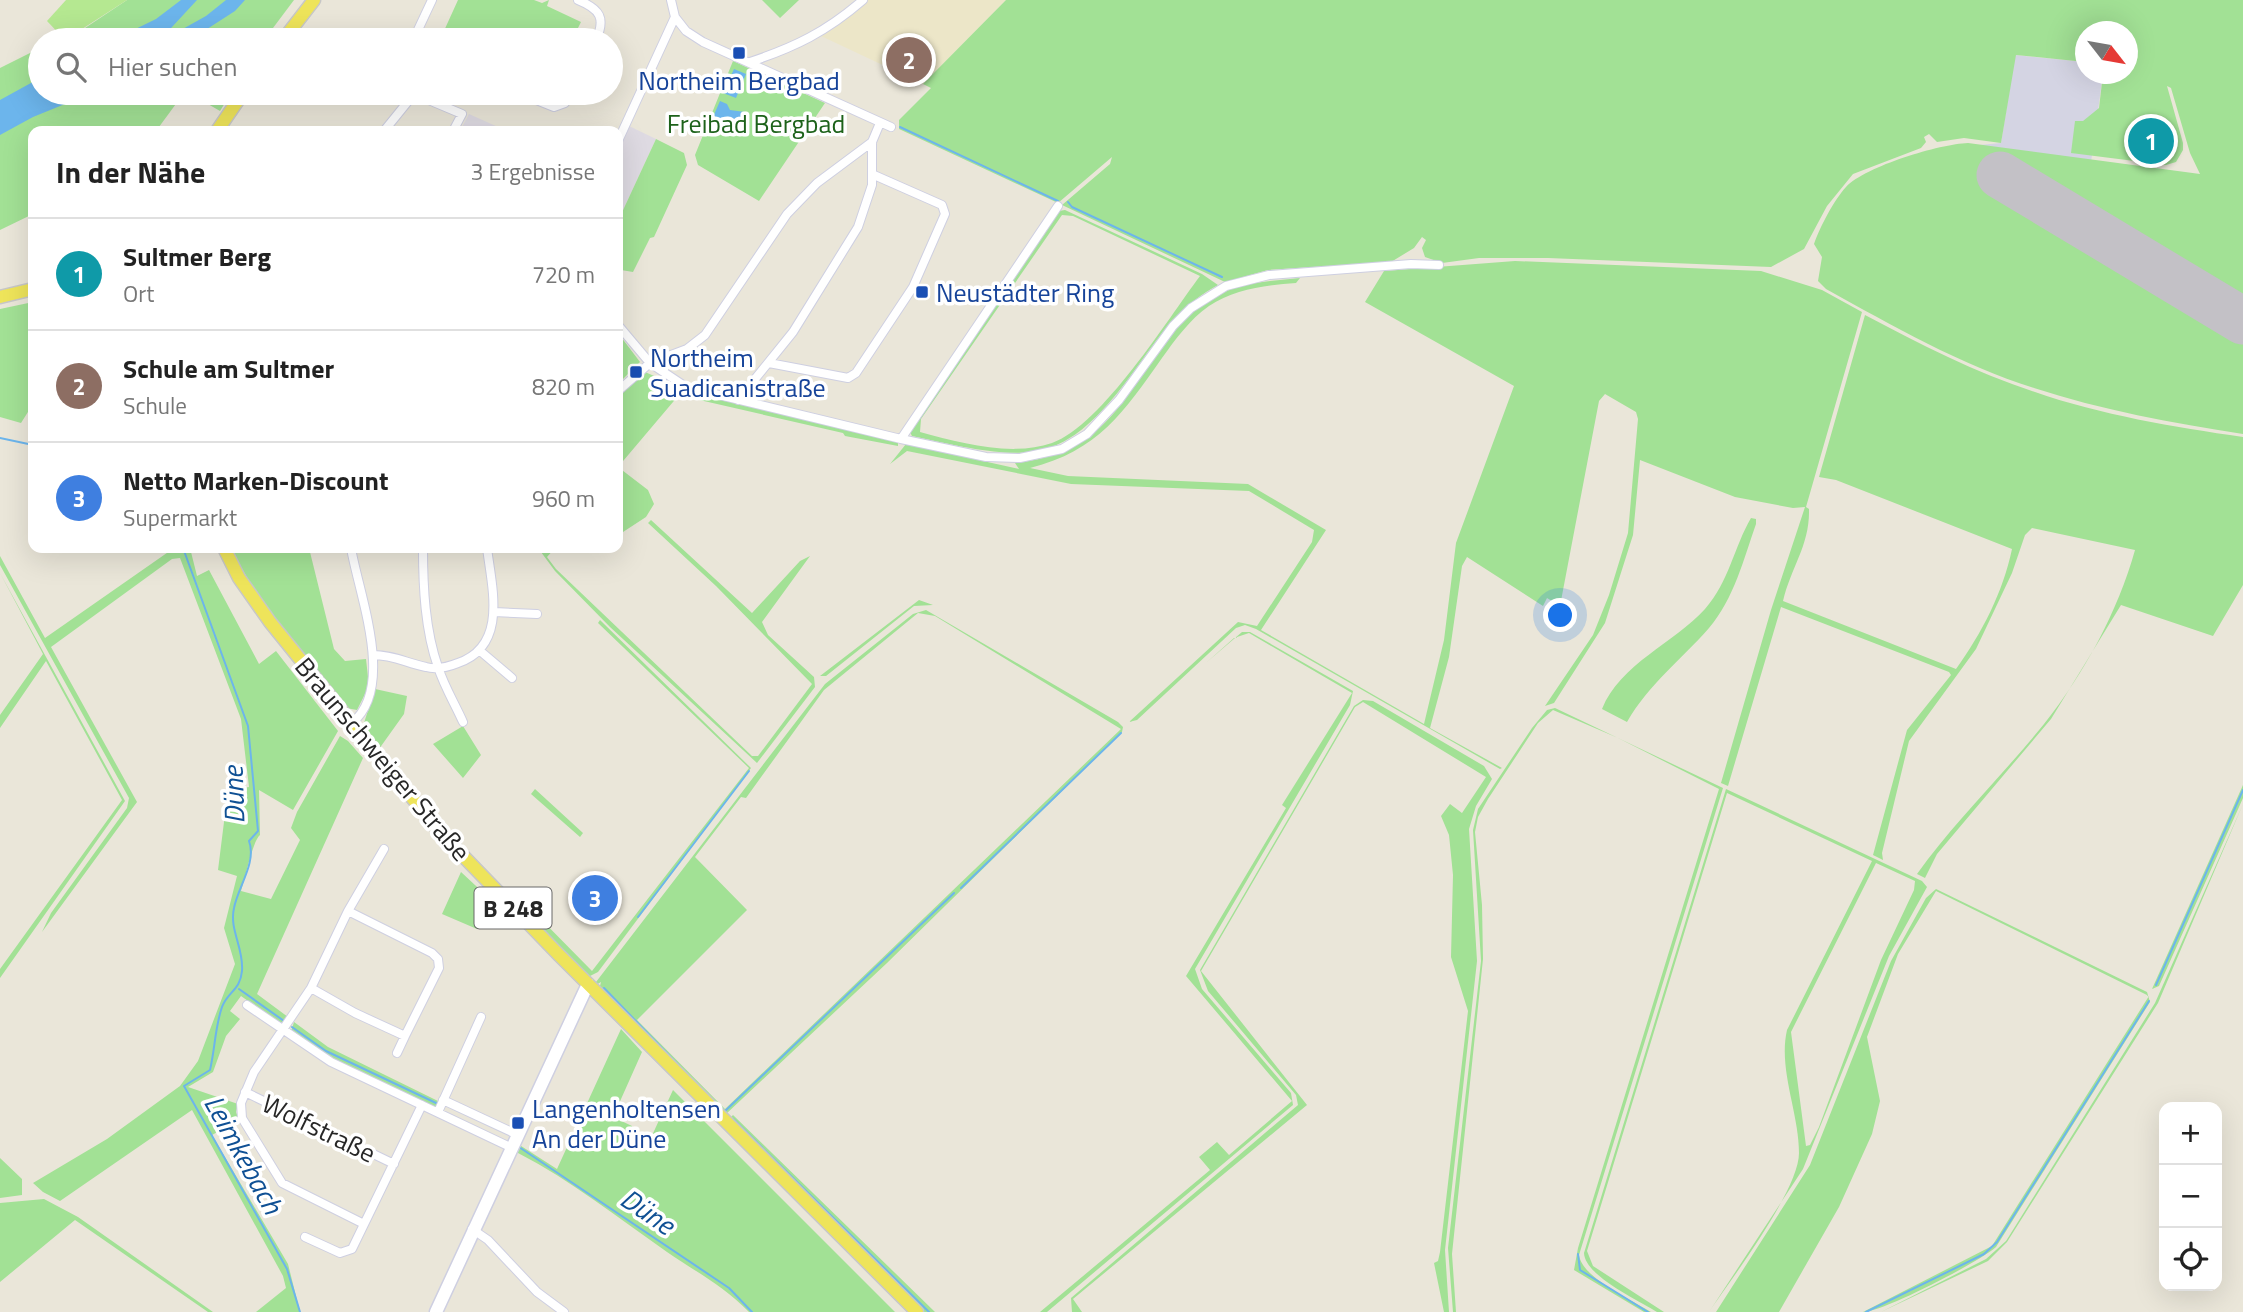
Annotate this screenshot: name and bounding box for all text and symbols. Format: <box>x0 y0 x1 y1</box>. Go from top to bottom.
north arrow <box>2075 21 2138 84</box>
search box <box>28 28 623 105</box>
pin: 2 <box>886 34 932 86</box>
marker: Northeim Bergbad <box>731 45 747 61</box>
text: Hier suchen <box>108 47 237 86</box>
icon: search <box>52 48 90 86</box>
place label: Northeim Bergbad <box>638 61 840 100</box>
park label: Freibad Bergbad <box>667 104 845 143</box>
pin: 1 <box>2128 115 2174 167</box>
text: In der Nähe <box>56 149 205 195</box>
text: 3 Ergebnisse <box>471 154 595 189</box>
text: Sultmer Berg <box>123 237 271 276</box>
text: 1 <box>73 257 85 292</box>
text: 720 m <box>532 257 595 292</box>
place label: Neustädter Ring <box>936 273 1114 312</box>
text: Ort <box>123 276 154 311</box>
marker: Neustädter Ring <box>914 284 930 300</box>
place label: Northeim Suadicanistraße <box>650 338 826 407</box>
text: Schule am Sultmer <box>123 349 334 388</box>
marker: Northeim Suadicanistraße <box>628 364 644 380</box>
text: 2 <box>73 369 85 404</box>
text: 820 m <box>532 369 595 404</box>
text: Schule <box>123 388 187 423</box>
text: Netto Marken-Discount <box>123 461 388 500</box>
text: 3 <box>73 481 85 516</box>
text: 960 m <box>532 481 595 516</box>
text: Supermarkt <box>123 500 237 535</box>
your location <box>1543 598 1577 632</box>
street label: Braunschweiger Straße <box>286 648 480 870</box>
water label: Düne <box>210 763 255 825</box>
pin: 3 <box>572 872 618 924</box>
road number: B 248 <box>475 888 552 928</box>
street label: Wolfstraße <box>256 1084 382 1172</box>
water label: Leimkebach <box>194 1087 295 1222</box>
place label: Langenholtensen An der Düne <box>532 1089 721 1158</box>
map controls <box>2159 1102 2222 1291</box>
button: + <box>2159 1102 2222 1165</box>
marker: Langenholtensen An der Düne <box>510 1115 526 1131</box>
button: − <box>2159 1165 2222 1228</box>
water label: Düne <box>612 1177 686 1246</box>
button: locate <box>2159 1228 2222 1291</box>

